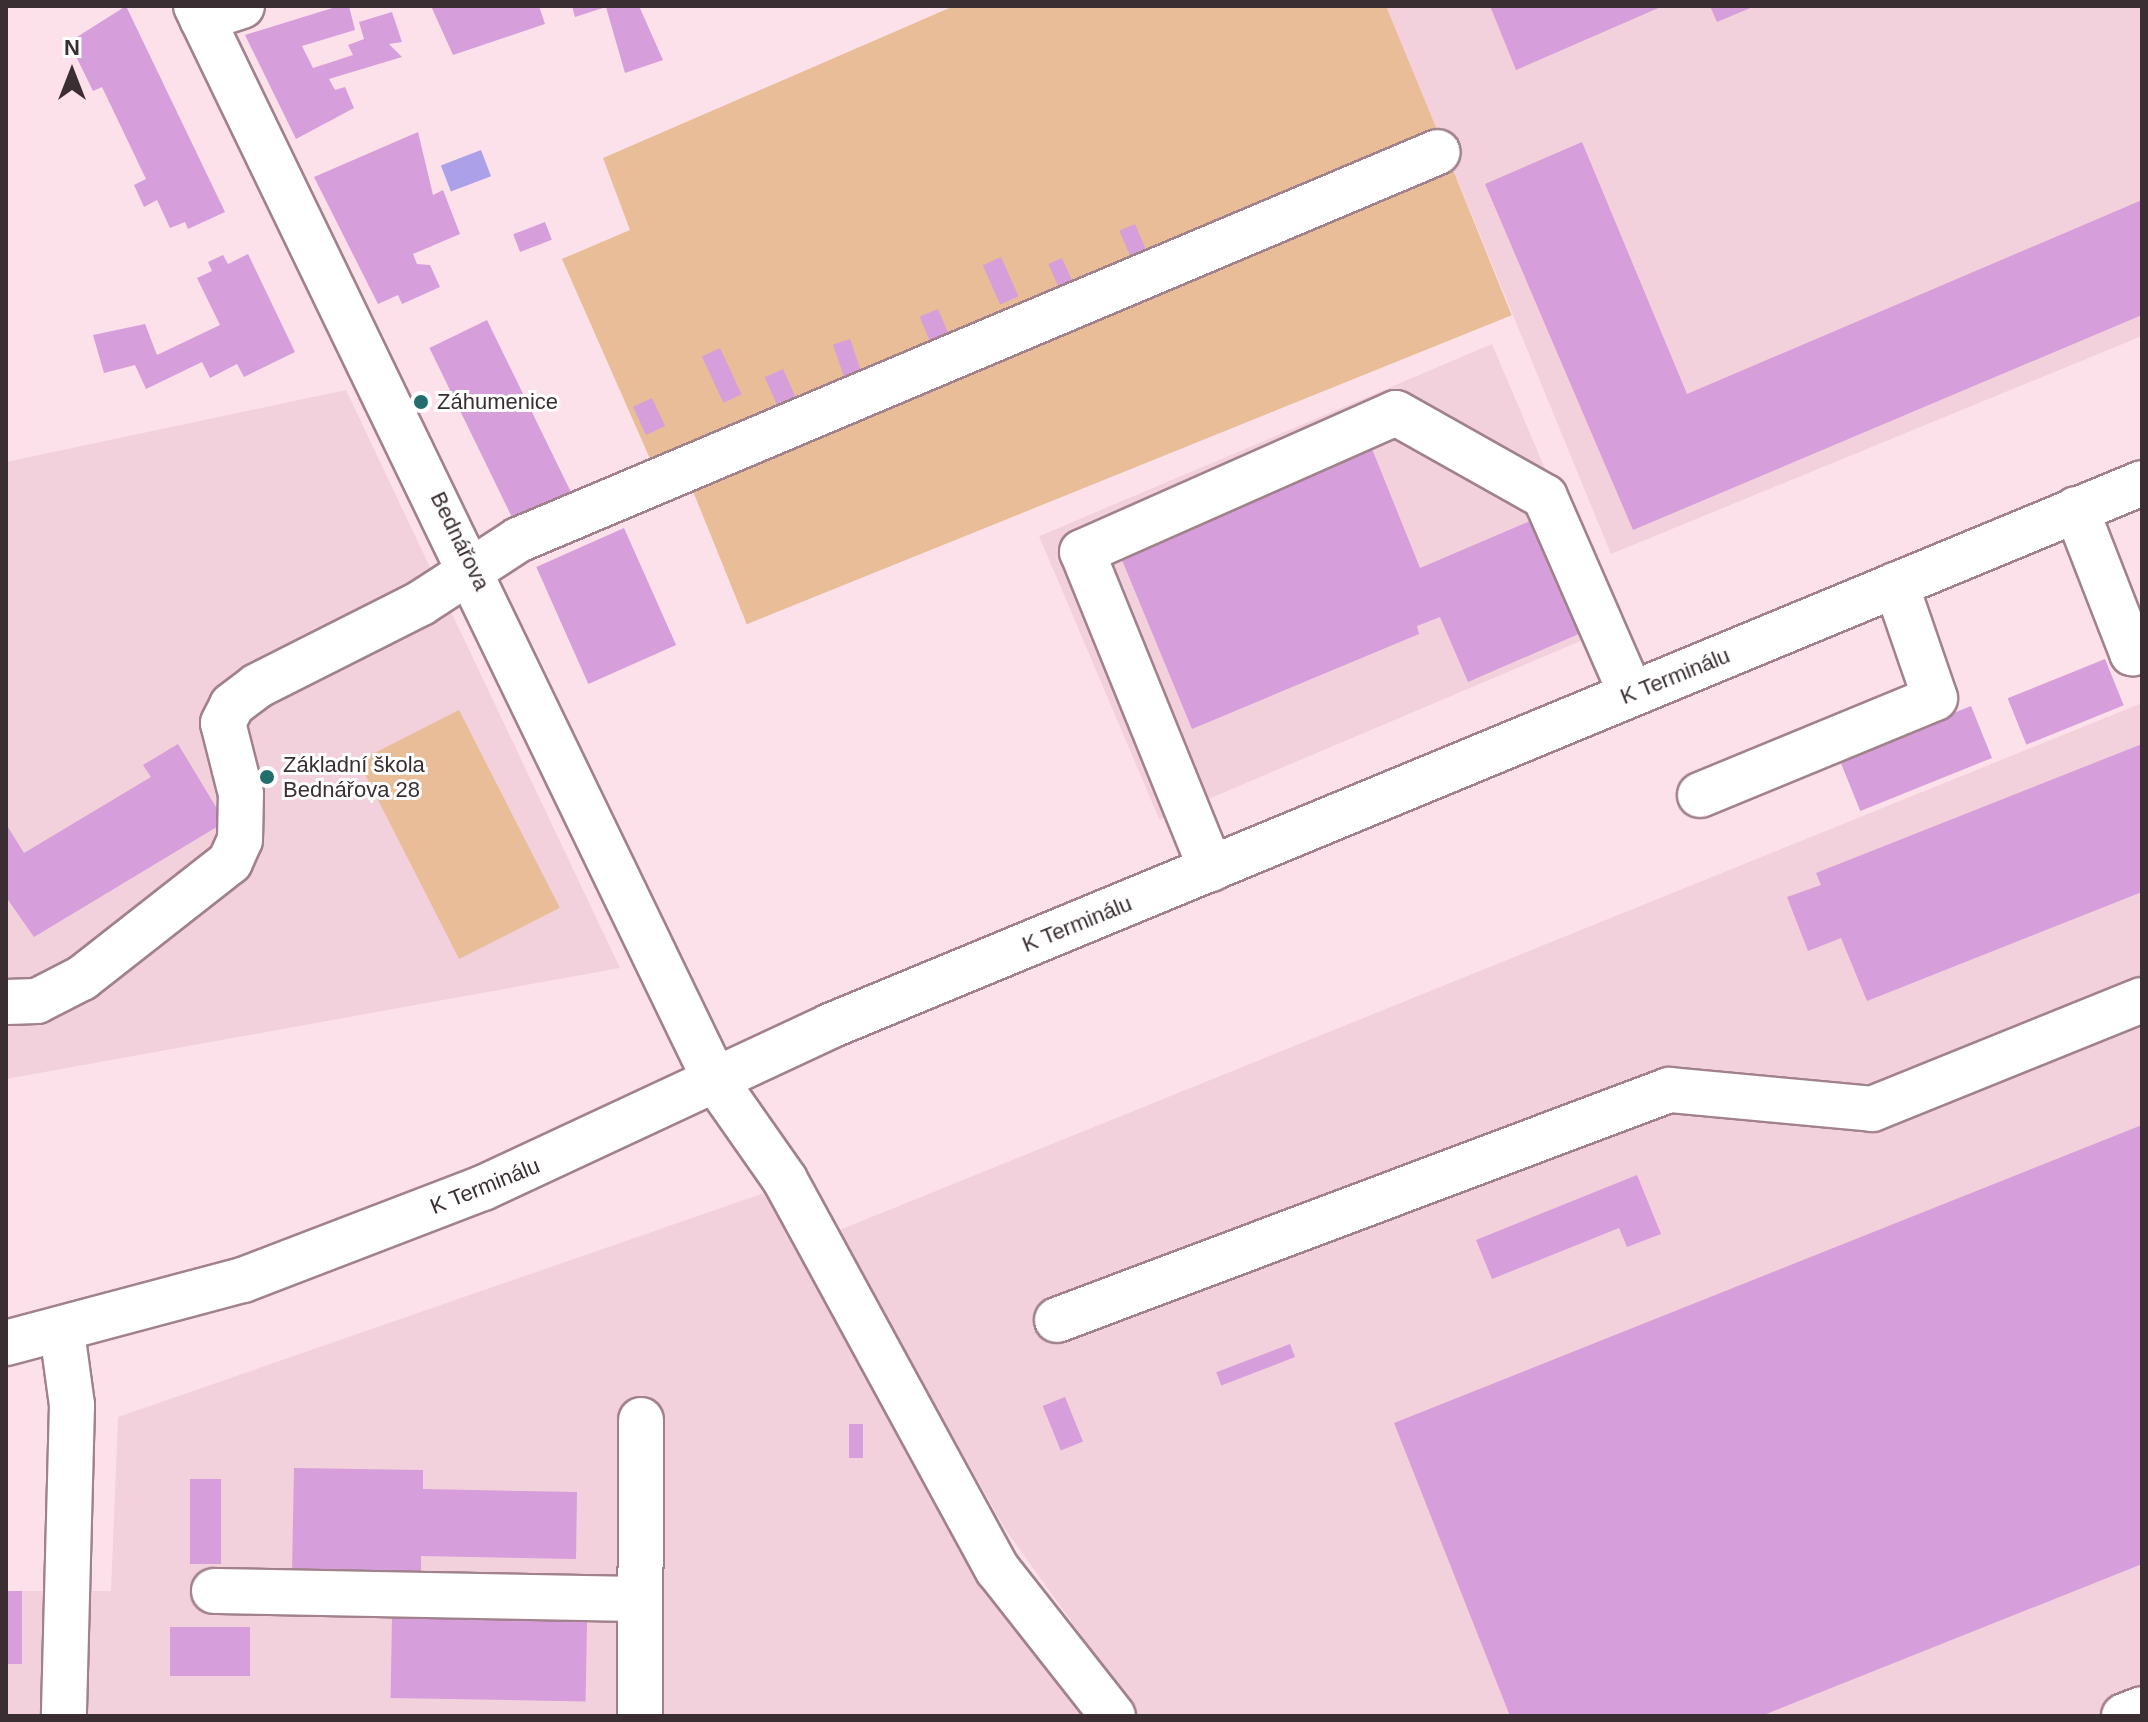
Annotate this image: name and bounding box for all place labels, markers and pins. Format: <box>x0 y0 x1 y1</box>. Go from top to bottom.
place label: Záhumenice <box>437 389 558 415</box>
marker: Záhumenice <box>412 393 430 411</box>
place label: Základní škola Bednářova 28 <box>283 751 425 802</box>
marker: Základní škola Bednářova 28 <box>258 768 276 786</box>

